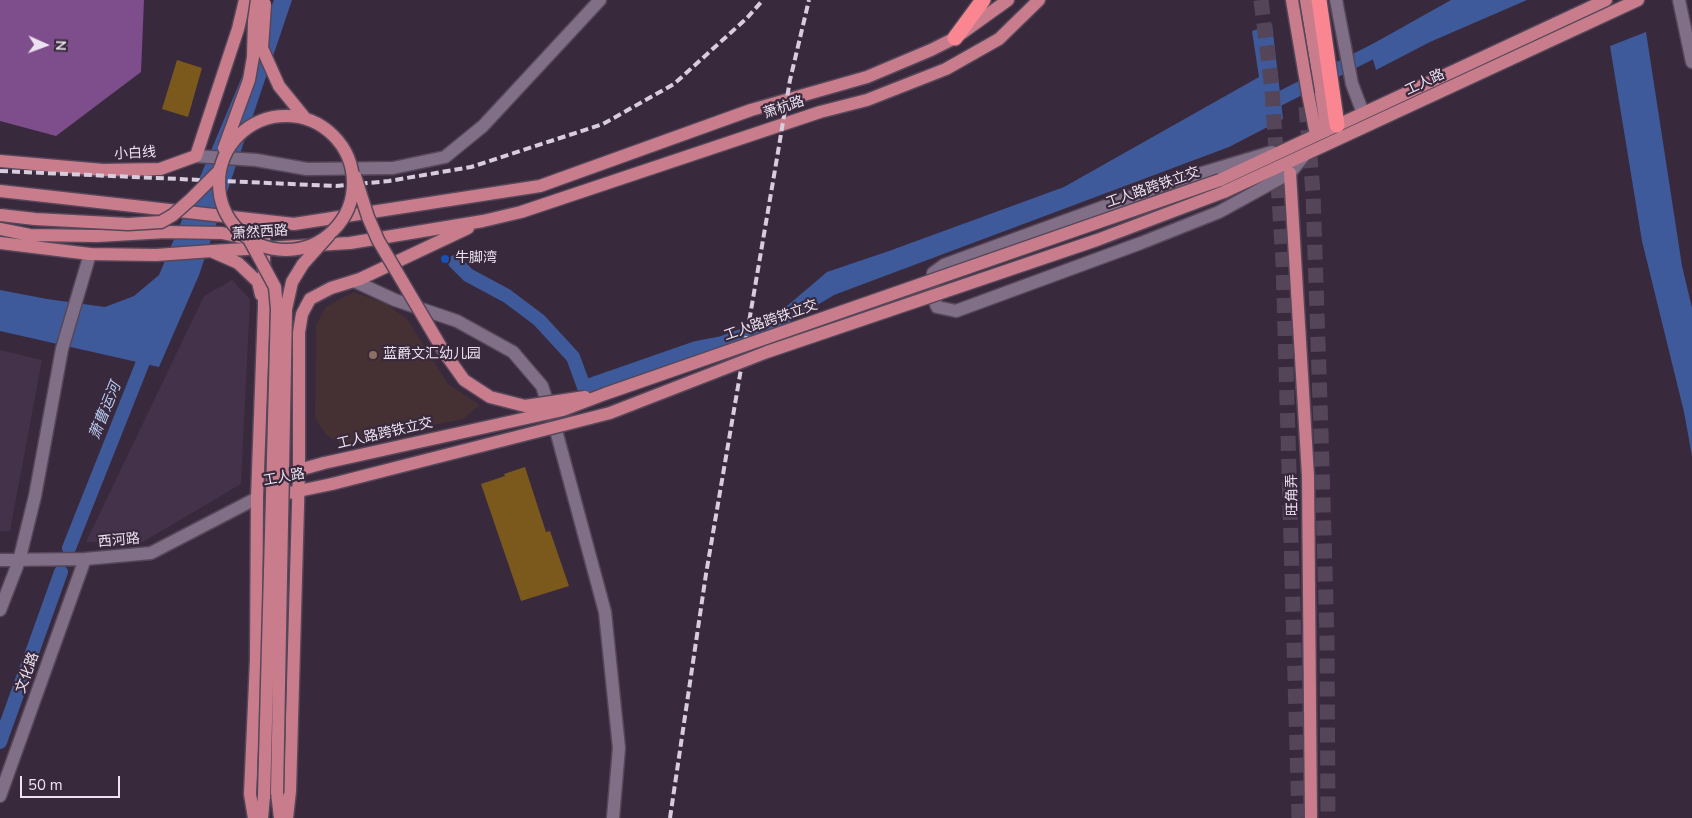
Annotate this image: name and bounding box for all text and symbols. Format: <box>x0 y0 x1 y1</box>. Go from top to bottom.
north arrow <box>20 20 70 70</box>
text: N <box>51 40 70 51</box>
street label: 工人路 <box>1402 67 1448 99</box>
street label: 萧杭路 <box>761 93 807 123</box>
street label: 小白线 <box>114 145 156 163</box>
street label: 工人路跨铁立交 <box>1104 164 1202 212</box>
street label: 萧然西路 <box>231 223 289 243</box>
place label: 牛脚湾 <box>455 251 497 267</box>
marker: 牛脚湾 <box>439 253 451 265</box>
street label: 工人路跨铁立交 <box>722 297 820 345</box>
place label: 蓝爵文汇幼儿园 <box>383 347 481 363</box>
marker: 蓝爵文汇幼儿园 <box>367 349 379 361</box>
water label: 萧曹运河 <box>86 380 126 442</box>
street label: 工人路跨铁立交 <box>335 415 435 453</box>
street label: 工人路 <box>262 466 306 490</box>
street label: 旺角弄 <box>1284 474 1302 516</box>
street label: 西河路 <box>97 531 141 551</box>
street label: 文化路 <box>13 650 43 696</box>
scale bar <box>22 766 122 798</box>
text: 50 m <box>28 775 63 795</box>

